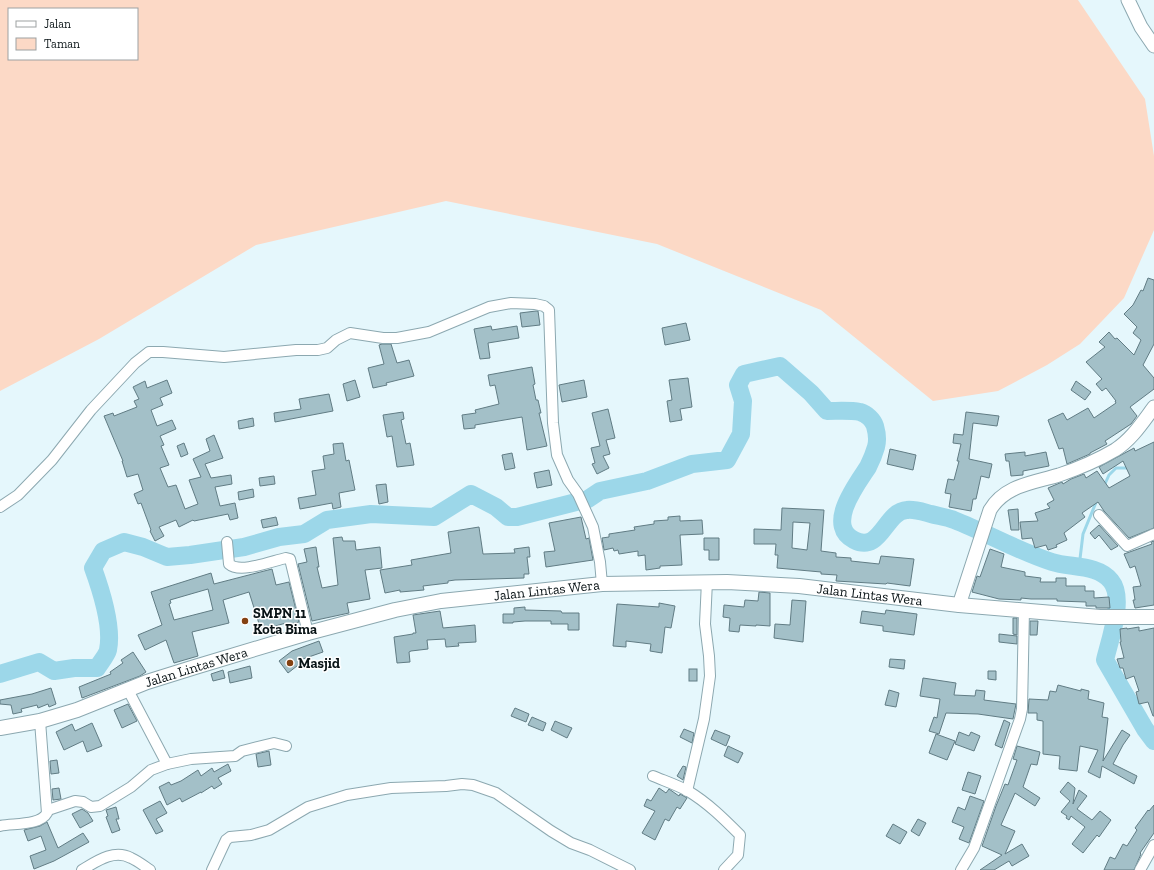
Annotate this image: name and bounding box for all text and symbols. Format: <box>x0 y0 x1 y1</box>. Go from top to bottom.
legend <box>8 8 138 60</box>
text: Jalan <box>44 17 71 31</box>
text: Taman <box>44 37 80 51</box>
street label: Jalan Lintas Wera <box>493 576 601 604</box>
street label: Jalan Lintas Wera <box>816 580 924 610</box>
place label: SMPN 11 Kota Bima <box>253 605 317 638</box>
marker: SMPN 11 Kota Bima <box>240 616 250 626</box>
street label: Jalan Lintas Wera <box>143 644 250 691</box>
place label: Masjid <box>298 655 340 672</box>
marker: Masjid <box>285 658 295 668</box>

